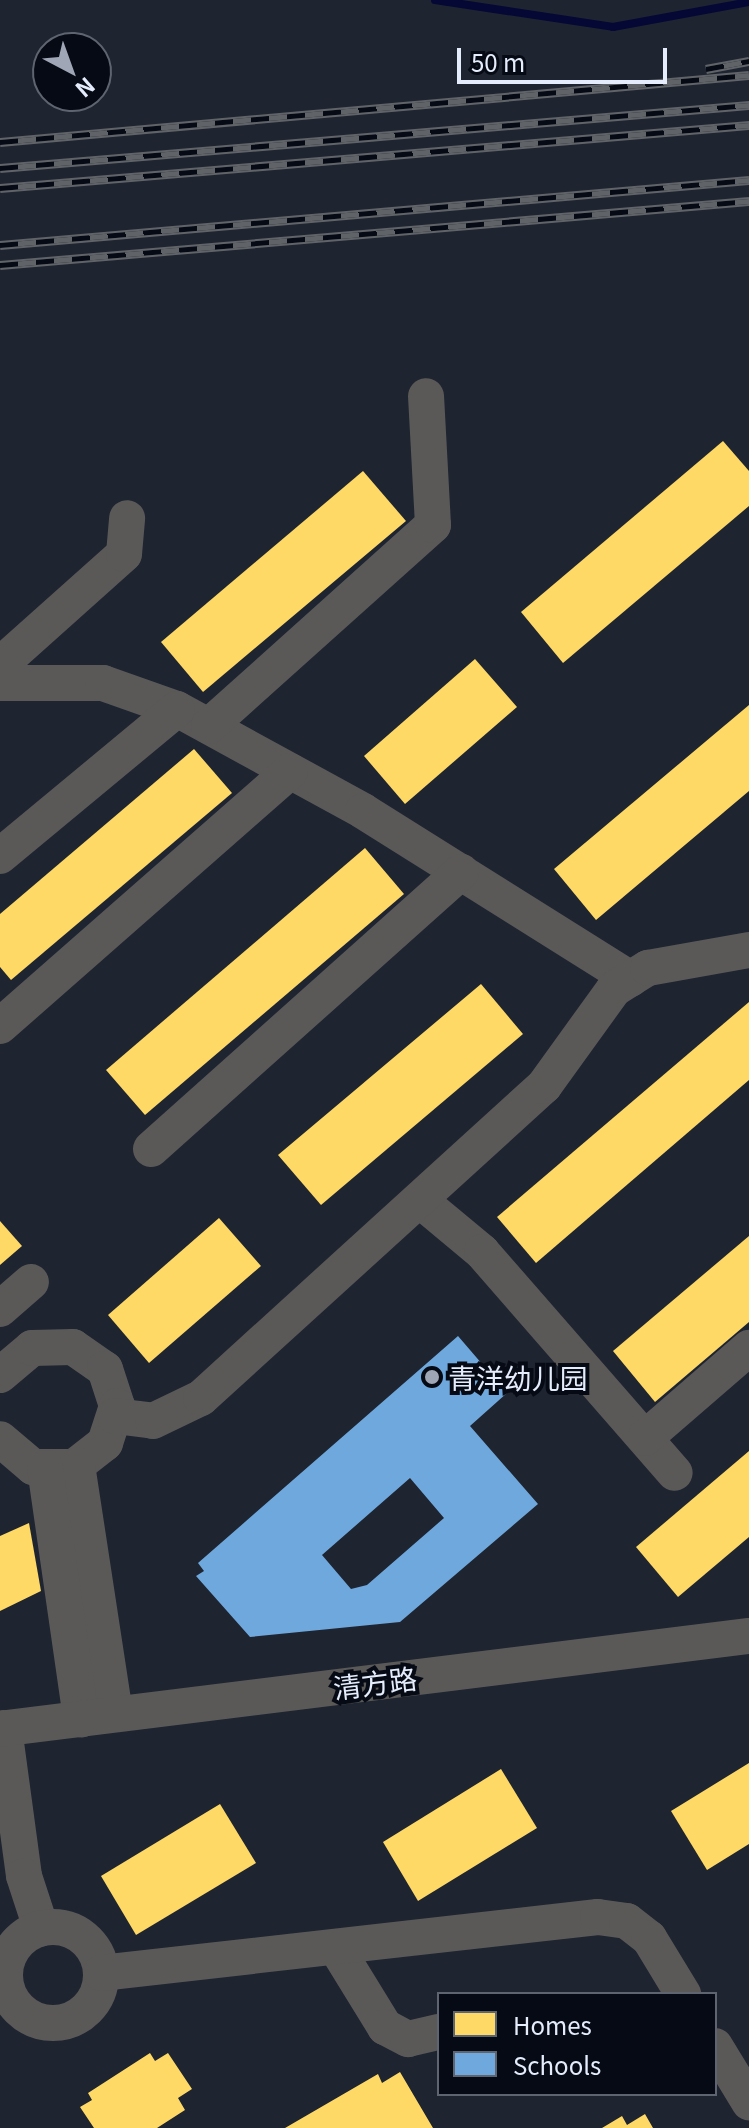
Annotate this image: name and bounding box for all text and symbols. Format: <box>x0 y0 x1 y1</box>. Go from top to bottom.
north arrow <box>32 32 112 112</box>
scale bar <box>461 32 671 82</box>
text: 50 m <box>471 44 525 79</box>
text: N <box>70 71 103 106</box>
place label: 青洋幼儿园 <box>448 1360 588 1394</box>
marker: 青洋幼儿园 <box>423 1368 441 1386</box>
street label: 清方路 <box>331 1660 419 1704</box>
legend <box>437 1992 717 2096</box>
text: Homes <box>513 2007 592 2042</box>
text: Schools <box>513 2047 601 2082</box>

